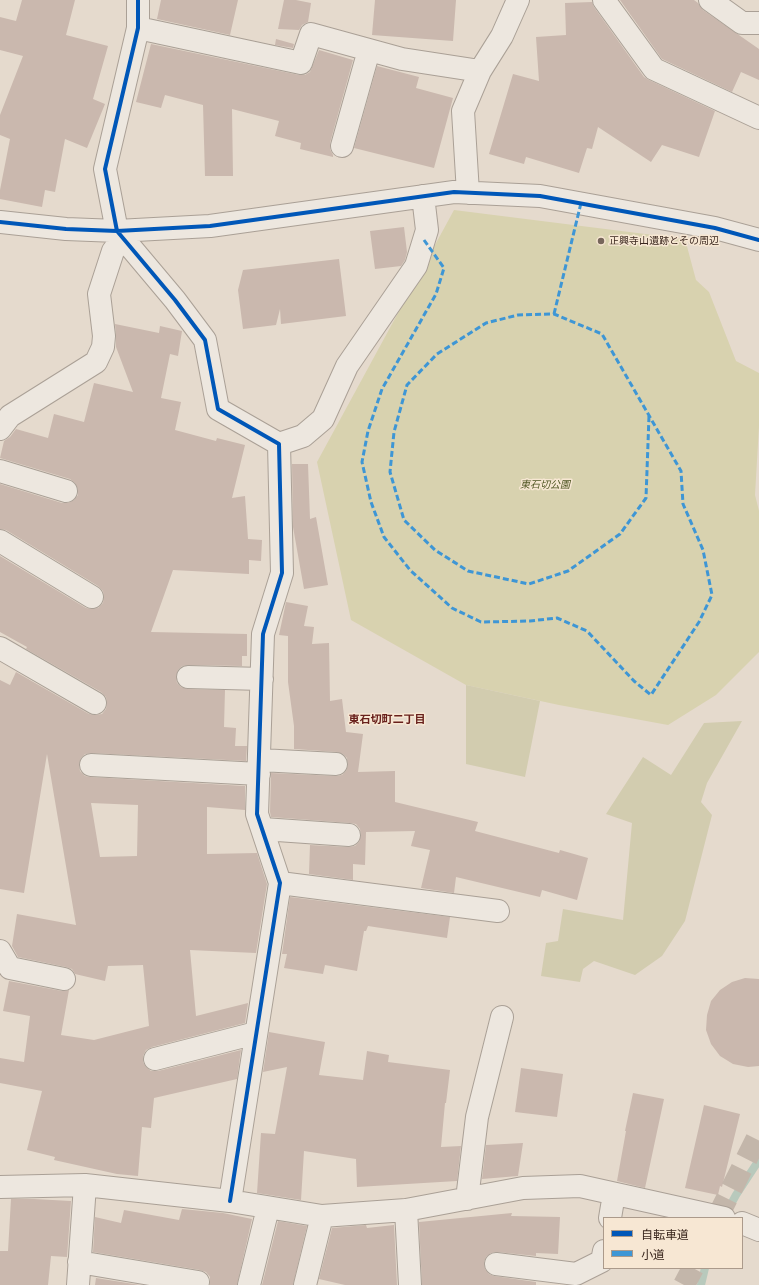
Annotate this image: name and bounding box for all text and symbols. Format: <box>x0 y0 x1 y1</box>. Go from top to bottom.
place label: 正興寺山遺跡とその周辺 <box>609 235 719 247</box>
marker: 正興寺山遺跡とその周辺 <box>596 236 606 246</box>
park label: 東石切公園 <box>520 479 570 491</box>
district label: 東石切町二丁目 <box>349 713 425 727</box>
legend <box>603 1217 743 1269</box>
text: 自転車道 <box>641 1227 689 1242</box>
text: 小道 <box>641 1247 665 1262</box>

